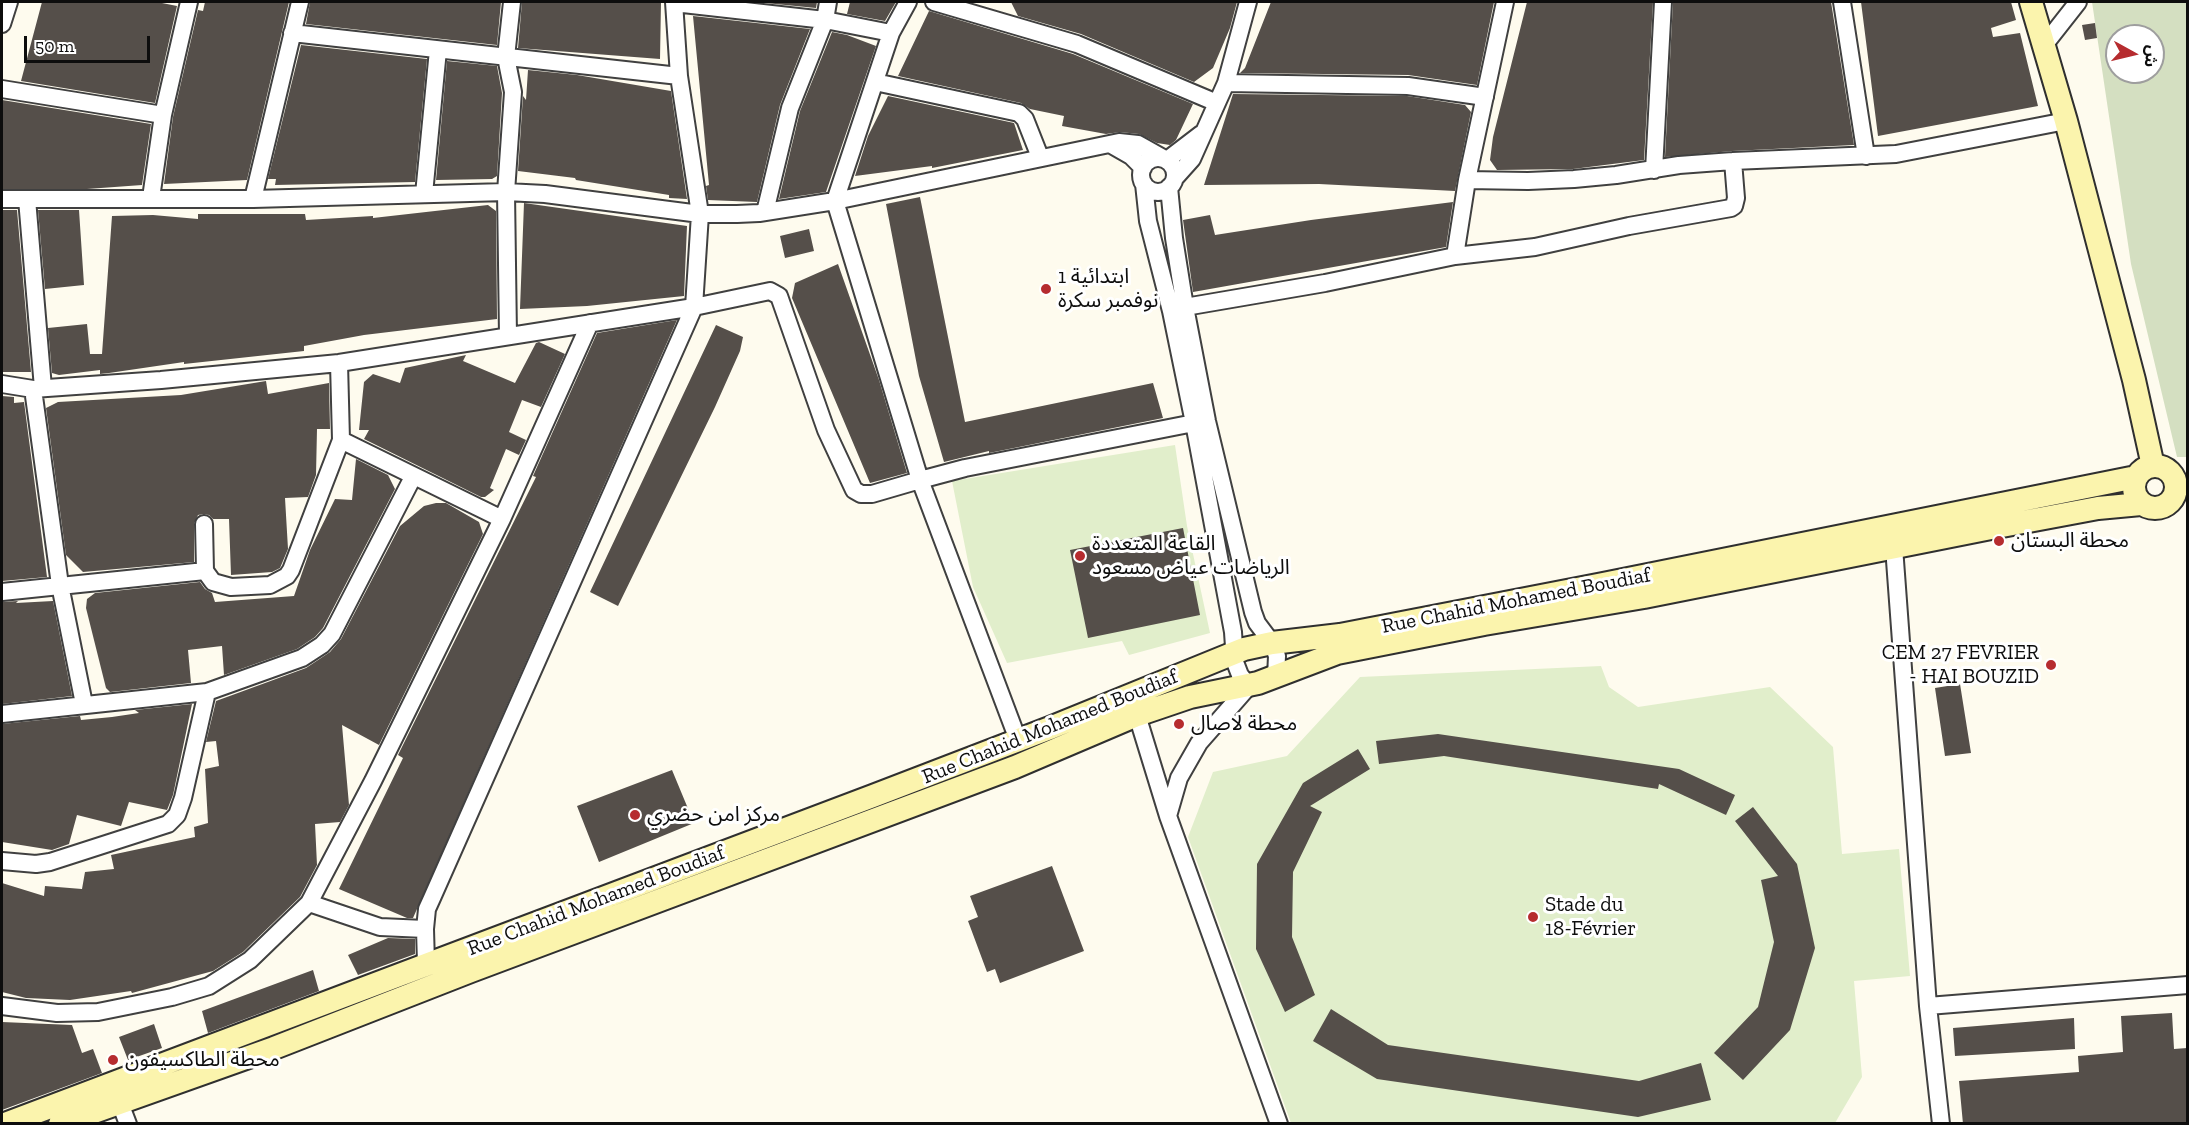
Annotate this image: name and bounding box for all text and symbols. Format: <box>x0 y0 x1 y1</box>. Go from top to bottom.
scale bar <box>27 24 153 62</box>
north arrow <box>2105 24 2165 84</box>
text: 50 m <box>35 35 74 57</box>
text: ش <box>2140 44 2162 68</box>
place label: ابتدائية 1 نوفمبر سكرة <box>1058 264 1158 314</box>
marker: ابتدائية 1 نوفمبر سكرة <box>1039 282 1053 296</box>
place label: محطة البستان <box>2011 528 2129 554</box>
place label: القاعة المتعددة الرياضات عياض مسعود <box>1092 531 1290 581</box>
marker: محطة البستان <box>1992 534 2006 548</box>
marker: القاعة المتعددة الرياضات عياض مسعود <box>1073 549 1087 563</box>
street label: Rue Chahid Mohamed Boudiaf <box>1379 563 1653 639</box>
place label: CEM 27 FEVRIER - HAI BOUZID <box>1882 640 2039 690</box>
marker: CEM 27 FEVRIER - HAI BOUZID <box>2044 658 2058 672</box>
street label: Rue Chahid Mohamed Boudiaf <box>919 664 1181 790</box>
place label: محطة لاصال <box>1191 711 1297 737</box>
marker: محطة لاصال <box>1172 717 1186 731</box>
place label: مركز امن حضري <box>647 802 780 828</box>
marker: مركز امن حضري <box>628 808 642 822</box>
street label: Rue Chahid Mohamed Boudiaf <box>464 840 728 962</box>
place label: Stade du 18-Février <box>1545 892 1636 942</box>
marker: Stade du 18-Février <box>1526 910 1540 924</box>
place label: محطة الطاكسيفون <box>125 1047 280 1073</box>
marker: محطة الطاكسيفون <box>106 1053 120 1067</box>

